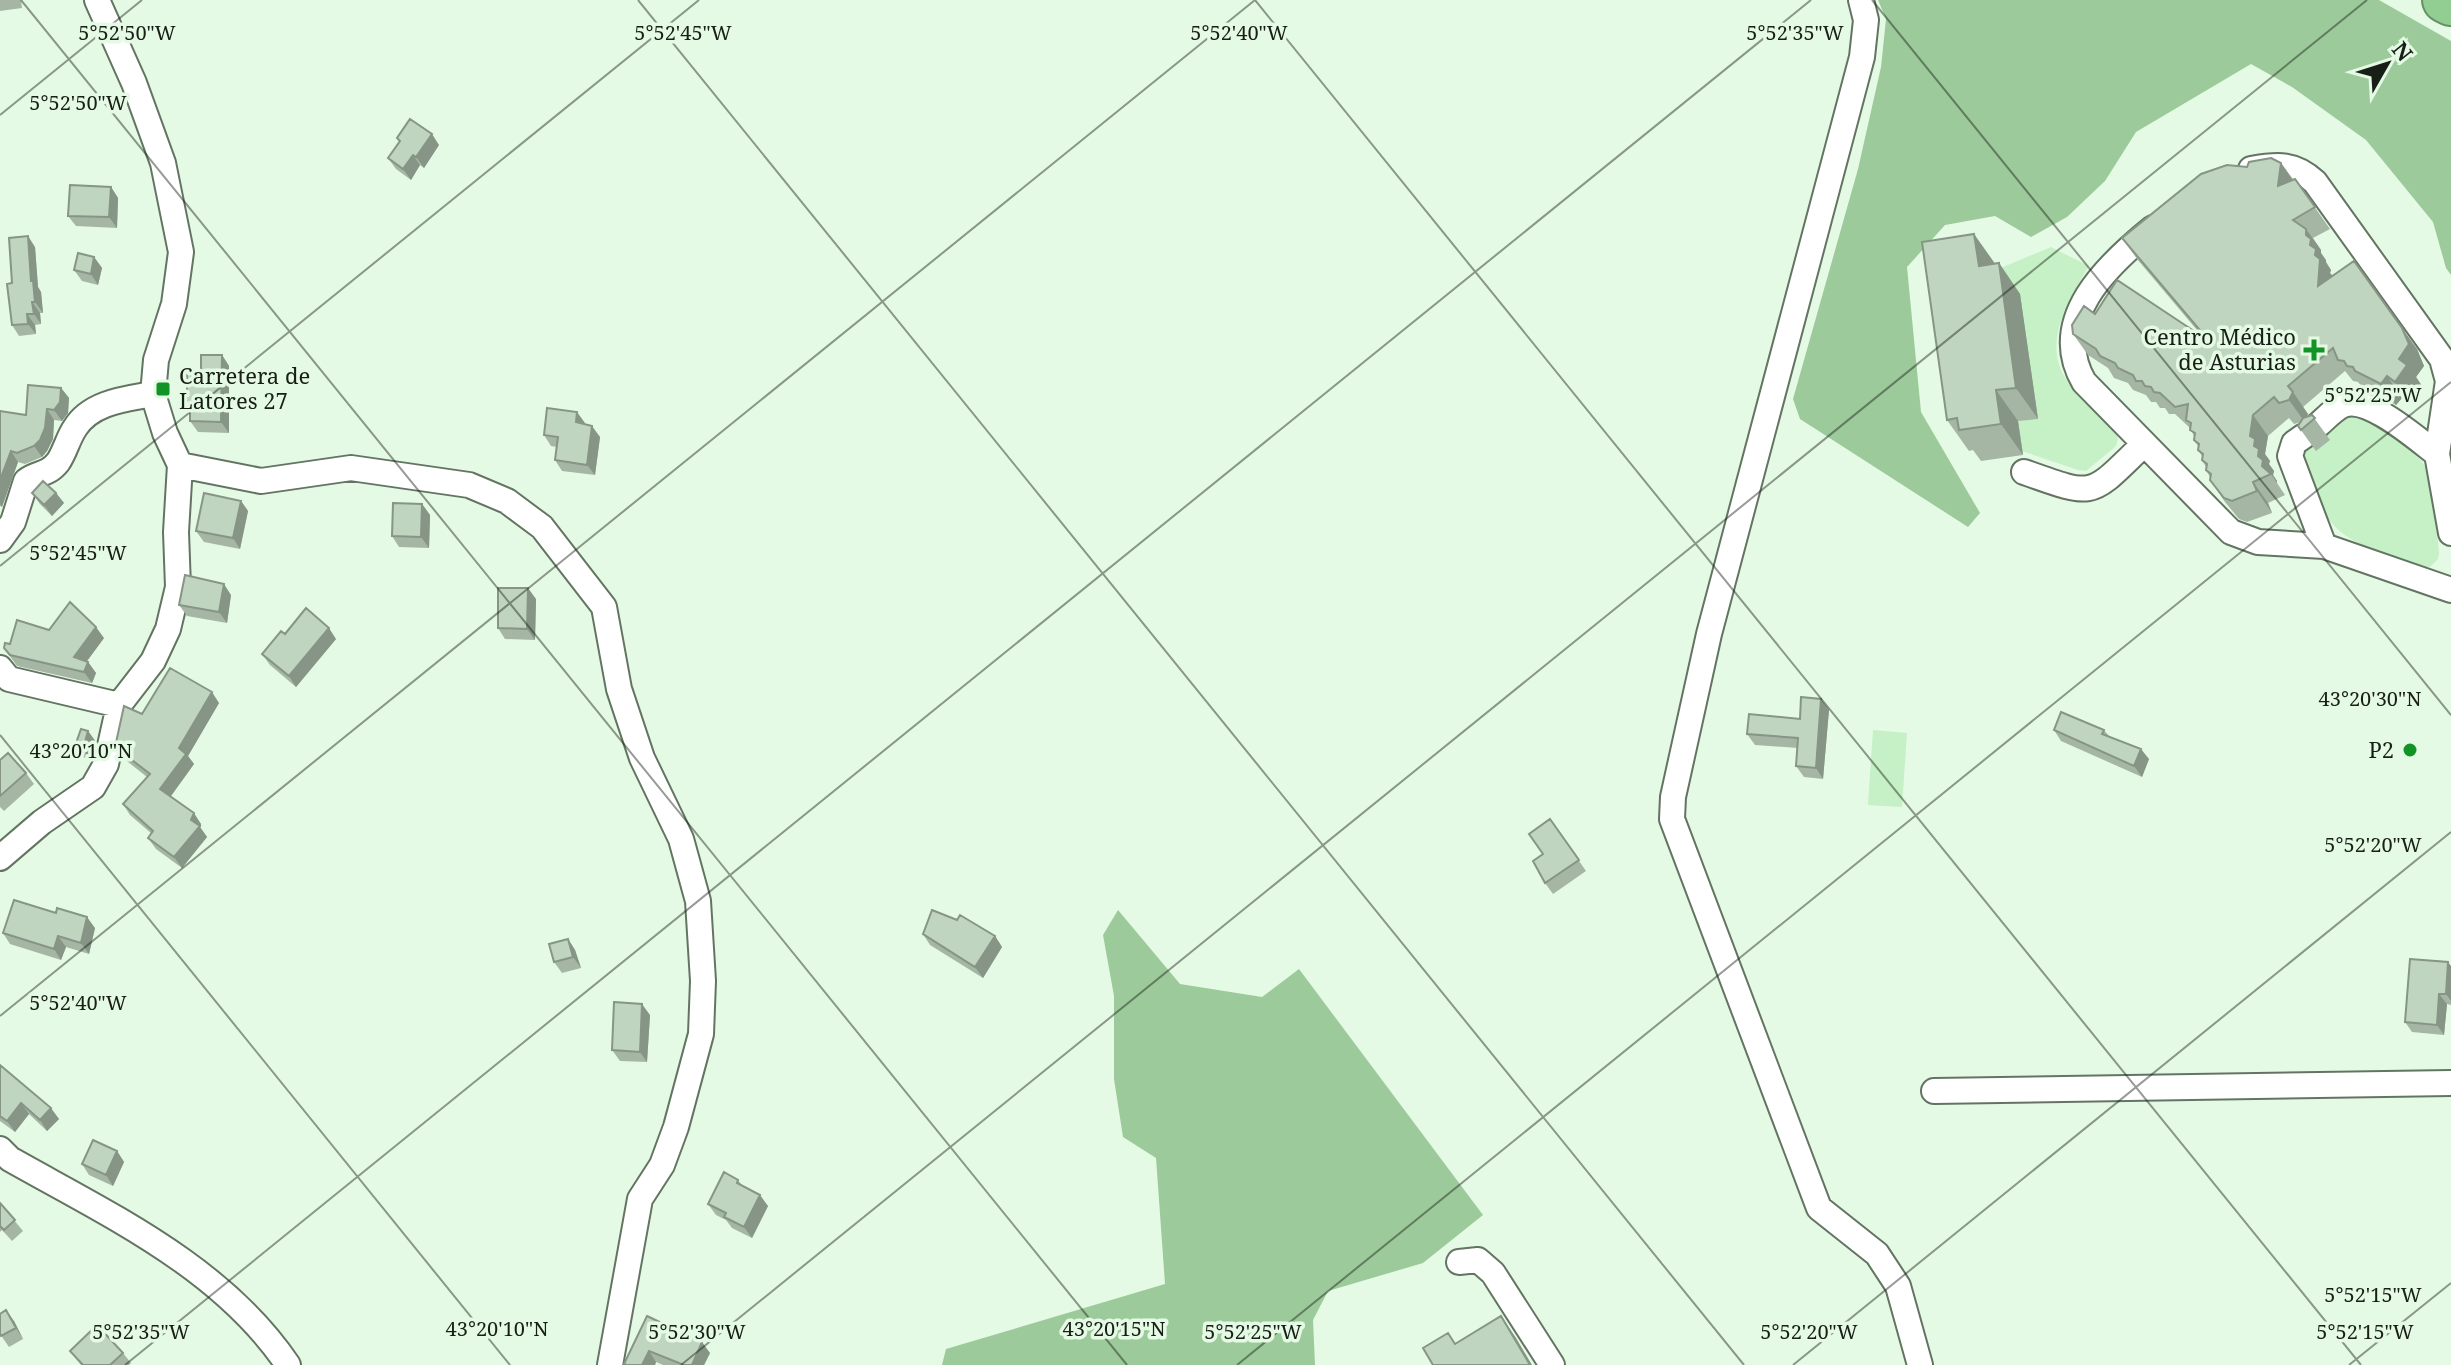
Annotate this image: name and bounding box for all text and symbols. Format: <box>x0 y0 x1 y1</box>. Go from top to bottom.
text: 5°52'50"W <box>78 19 176 46</box>
text: 5°52'45"W <box>634 19 732 46</box>
text: 5°52'40"W <box>1190 19 1288 46</box>
text: 5°52'35"W <box>1746 19 1844 46</box>
north arrow <box>2347 24 2427 104</box>
text: N <box>2386 35 2420 67</box>
text: 5°52'50"W <box>29 89 127 116</box>
place label: Centro Médico de Asturias <box>2144 321 2296 376</box>
marker: Centro Médico de Asturias <box>2303 339 2325 361</box>
place label: Carretera de Latores 27 <box>179 360 310 415</box>
marker: Carretera de Latores 27 <box>154 380 172 398</box>
text: 5°52'25"W <box>2324 381 2422 408</box>
text: 5°52'45"W <box>29 539 127 566</box>
text: 43°20'30"N <box>2319 685 2421 712</box>
place label: P2 <box>2368 734 2394 764</box>
text: 43°20'10"N <box>30 737 132 764</box>
marker: P2 <box>2401 741 2419 759</box>
text: 5°52'20"W <box>2324 831 2422 858</box>
text: 5°52'40"W <box>29 989 127 1016</box>
text: 5°52'15"W <box>2324 1281 2422 1308</box>
text: 43°20'10"N <box>446 1315 548 1342</box>
text: 43°20'15"N <box>1063 1315 1165 1342</box>
text: 5°52'35"W <box>92 1318 190 1345</box>
text: 5°52'30"W <box>648 1318 746 1345</box>
text: 5°52'25"W <box>1204 1318 1302 1345</box>
text: 5°52'20"W <box>1760 1318 1858 1345</box>
text: 5°52'15"W <box>2316 1318 2414 1345</box>

